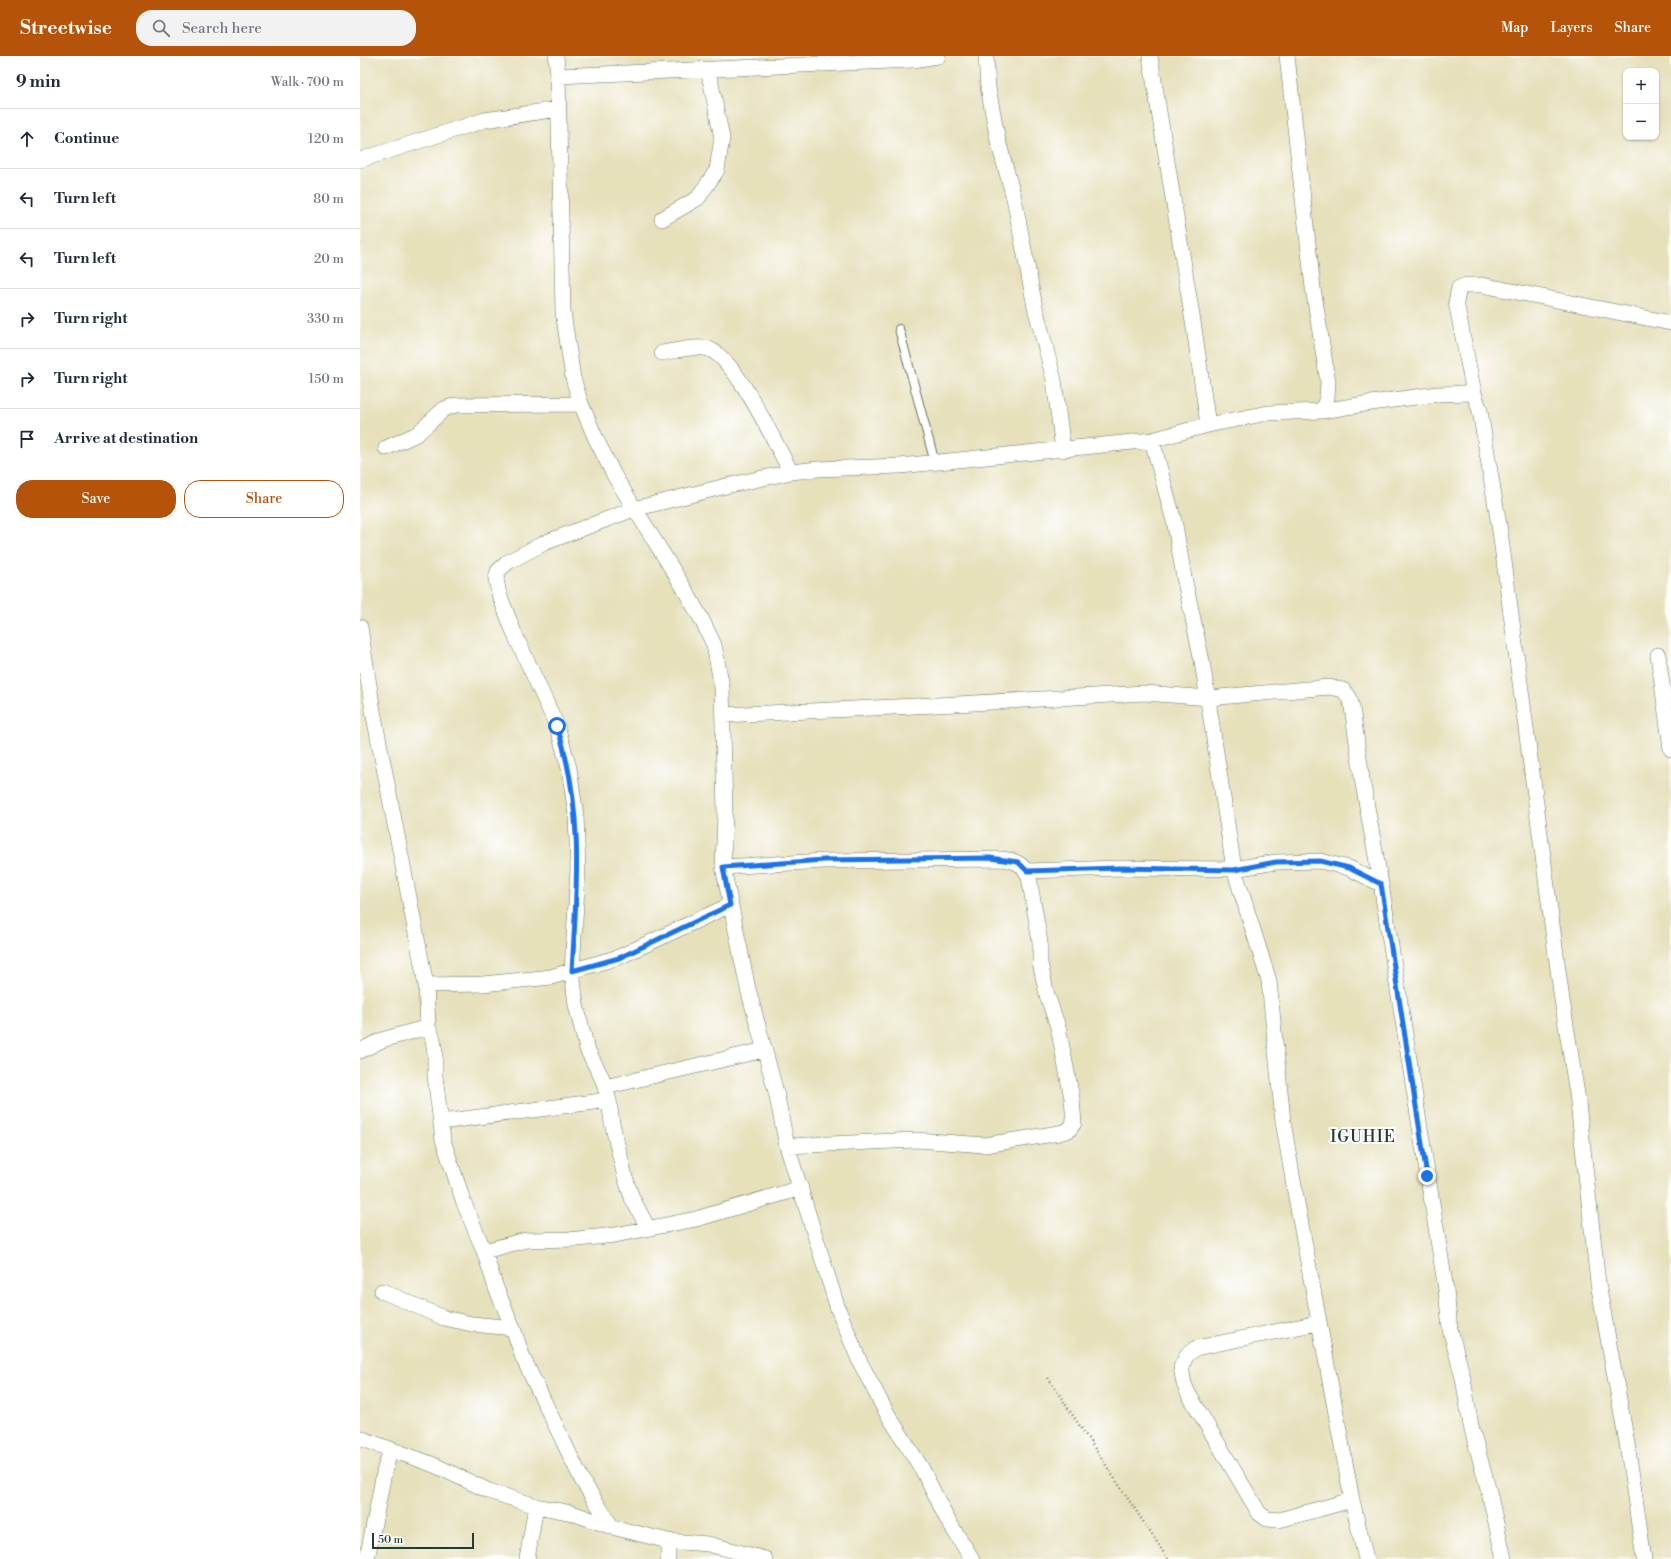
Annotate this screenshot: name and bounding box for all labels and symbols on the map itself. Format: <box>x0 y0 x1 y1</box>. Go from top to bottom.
route start <box>548 717 566 735</box>
district label: IGUHIE <box>1330 1127 1396 1147</box>
route end <box>1418 1167 1436 1185</box>
scale bar <box>372 1531 474 1550</box>

